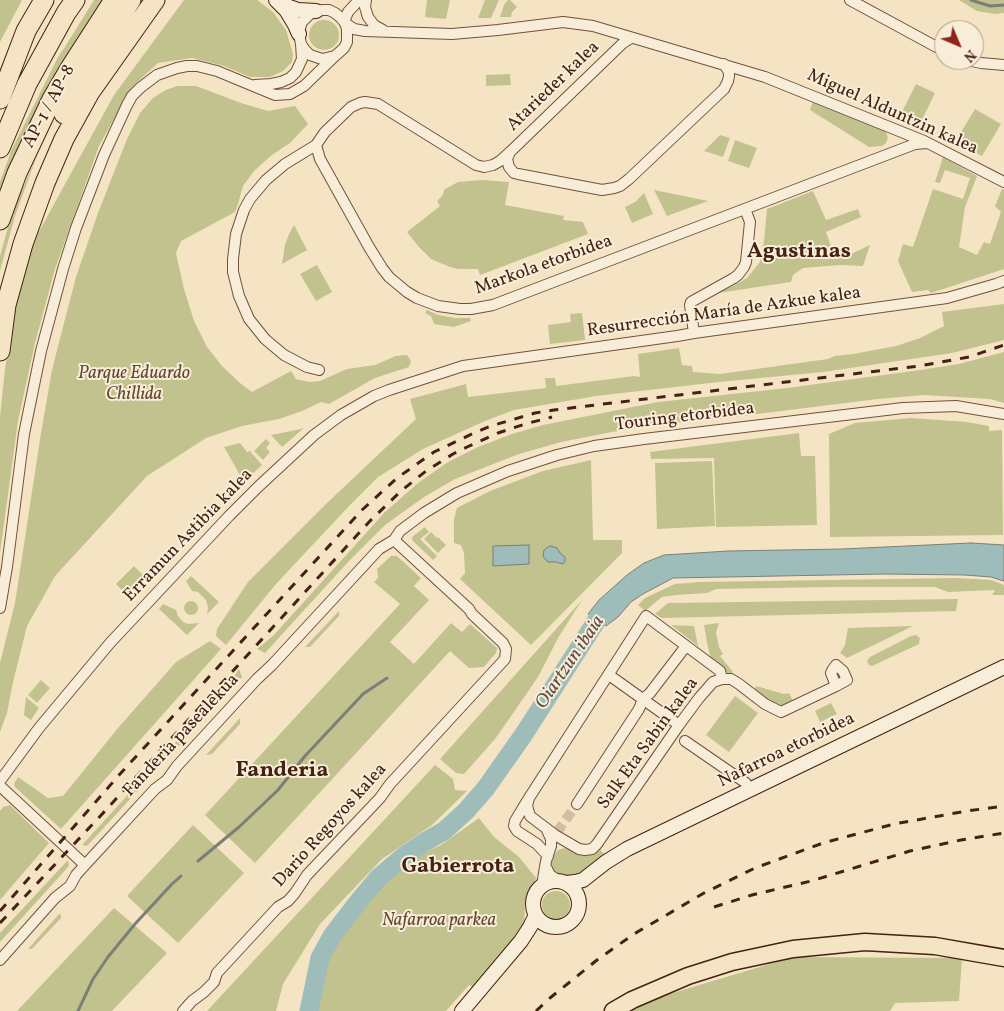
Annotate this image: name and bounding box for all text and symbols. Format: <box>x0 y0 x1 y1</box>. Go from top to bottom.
north arrow <box>934 20 984 70</box>
street label: Atarieder kalea <box>503 37 605 137</box>
text: N <box>959 45 980 66</box>
street label: AP-1 / AP-8 <box>19 62 81 152</box>
street label: Miguel Alduntzin kalea <box>803 66 981 160</box>
street label: Markola etorbidea <box>472 231 616 301</box>
district label: Agustinas <box>747 240 851 266</box>
street label: Resurrección María de Azkue kalea <box>586 283 862 343</box>
park label: Parque Eduardo Chillida <box>78 364 190 406</box>
street label: Touring etorbidea <box>614 399 756 437</box>
street label: Erramun Astibia kalea <box>120 465 258 607</box>
water label: Oiartzun ibaia <box>531 612 611 714</box>
street label: Fanderia pasealekua <box>119 670 245 802</box>
street label: Salk Eta Sabin kalea <box>594 674 704 814</box>
street label: Nafarroa etorbidea <box>715 709 859 793</box>
district label: Fanderia <box>236 759 328 785</box>
street label: Dario Regoyos kalea <box>270 760 392 892</box>
district label: Gabierrota <box>401 855 515 881</box>
park label: Nafarroa parkea <box>382 911 496 933</box>

